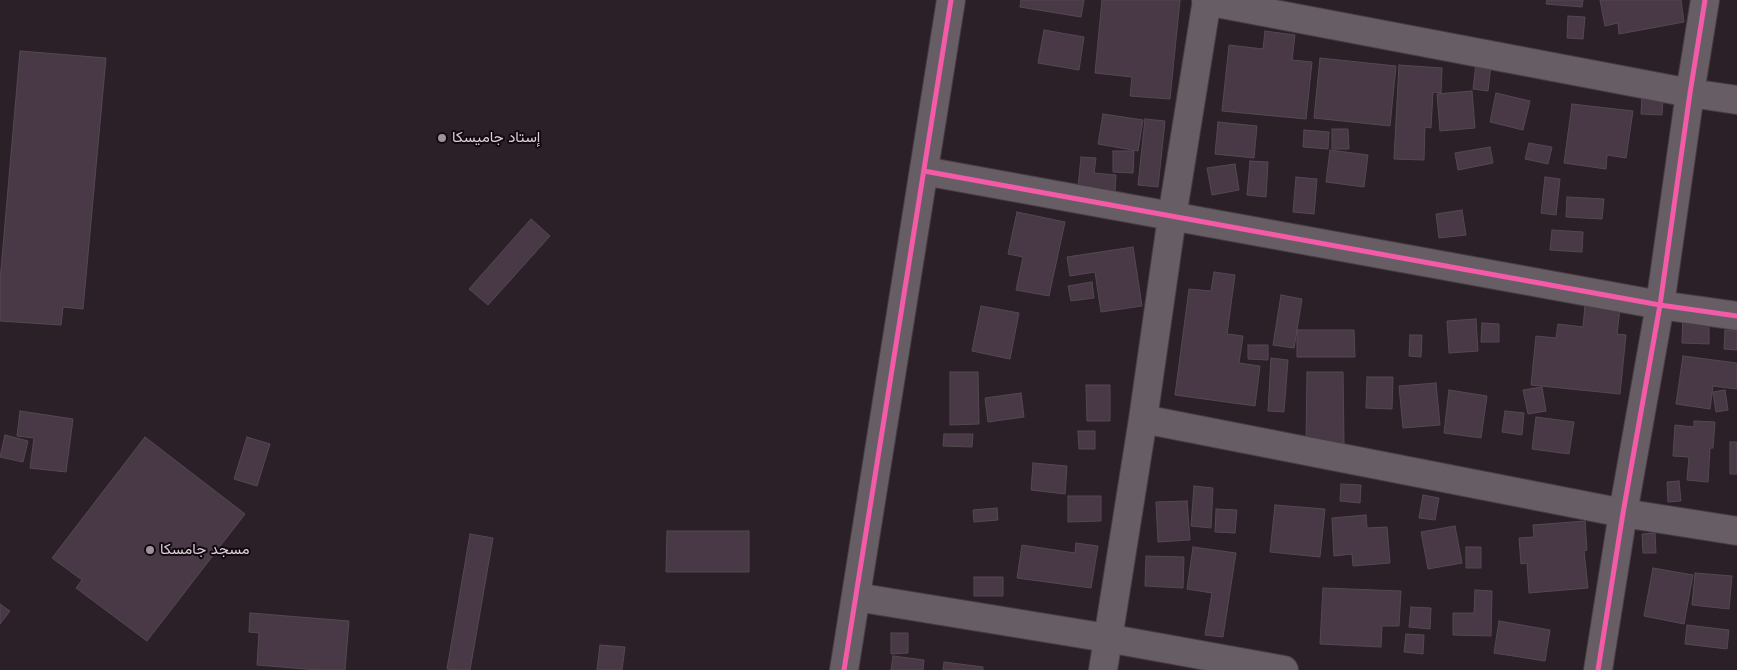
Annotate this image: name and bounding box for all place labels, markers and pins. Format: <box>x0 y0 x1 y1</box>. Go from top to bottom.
place label: إستاد جاميسكا <box>452 129 540 147</box>
marker: إستاد جاميسكا <box>436 132 448 144</box>
place label: مسجد جامسكا <box>160 541 250 559</box>
marker: مسجد جامسكا <box>144 544 156 556</box>

